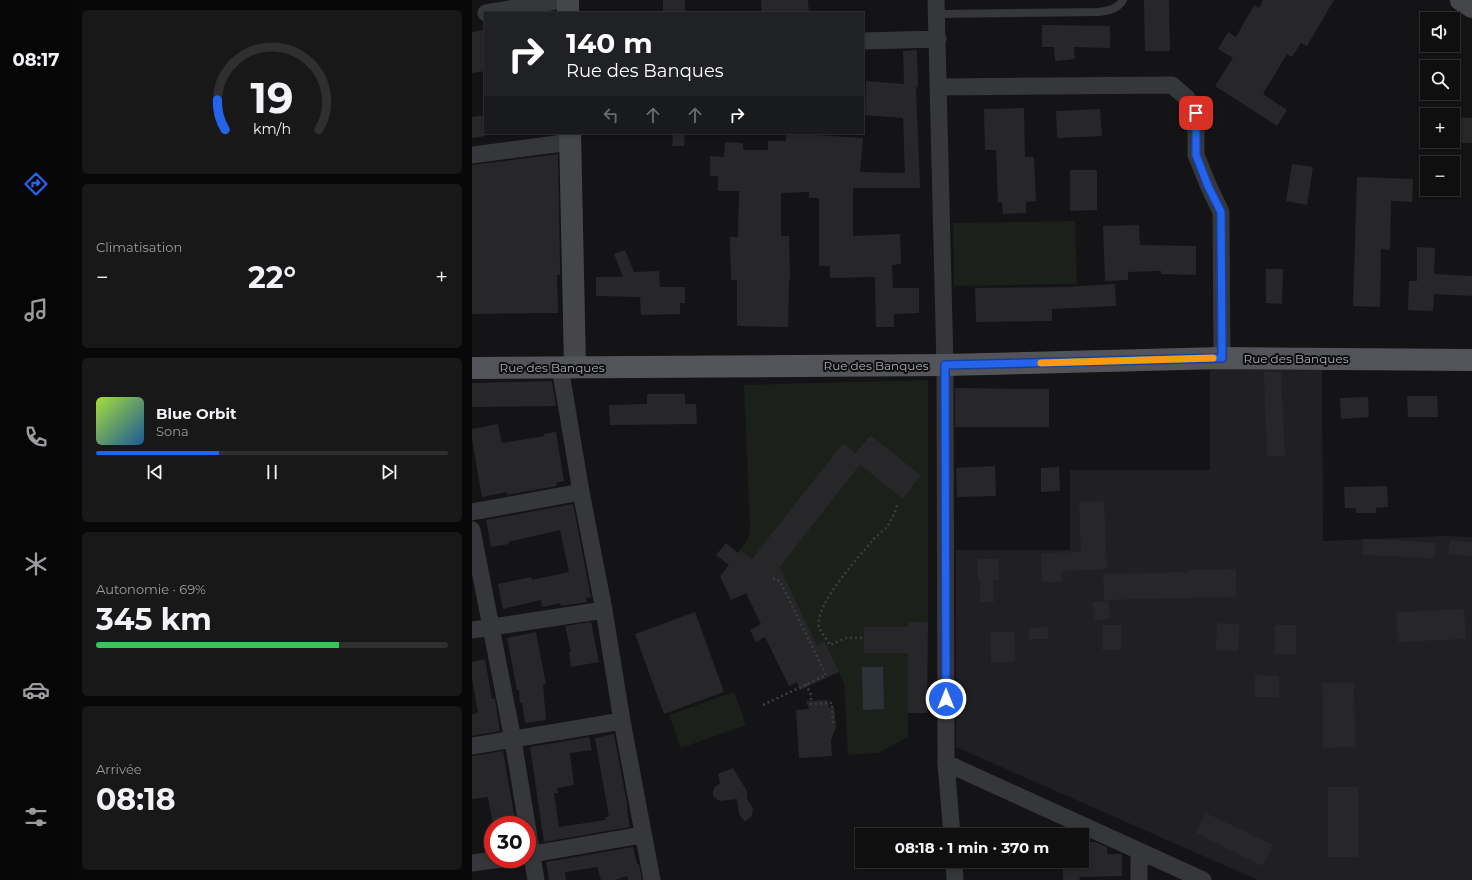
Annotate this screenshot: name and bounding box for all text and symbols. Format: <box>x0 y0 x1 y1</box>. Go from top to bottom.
map controls <box>1420 12 1460 196</box>
button: sound <box>1420 12 1460 52</box>
text: 140 m <box>566 26 653 60</box>
icon: right <box>500 28 552 80</box>
text: 08:17 <box>12 49 60 71</box>
text: Rue des Banques <box>566 60 724 82</box>
button: search <box>1420 60 1460 100</box>
text: 19 <box>251 73 293 123</box>
pin <box>1179 96 1213 130</box>
icon: arrive <box>1185 102 1207 124</box>
icon: left <box>600 104 622 126</box>
icon: ahead <box>642 104 664 126</box>
icon: ahead <box>684 104 706 126</box>
icon: right <box>726 104 748 126</box>
button: + <box>1420 108 1460 148</box>
text: km/h <box>253 120 291 138</box>
button: − <box>1420 156 1460 196</box>
icon: directions <box>22 170 50 198</box>
text: Climatisation <box>96 239 182 255</box>
text: 22° <box>248 259 296 296</box>
text: − <box>96 264 109 291</box>
text: + <box>435 264 448 291</box>
icon: music <box>22 296 50 324</box>
street label: Rue des Banques <box>1243 351 1349 366</box>
street label: Rue des Banques <box>823 358 929 373</box>
street label: Rue des Banques <box>499 360 605 375</box>
text: Blue Orbit <box>156 404 236 423</box>
icon: phone <box>22 423 50 451</box>
text: Sona <box>156 423 189 439</box>
icon: previous <box>144 461 166 483</box>
icon: pause <box>261 461 283 483</box>
icon: next <box>378 461 400 483</box>
icon: climate <box>22 550 50 578</box>
text: Autonomie · 69% <box>96 581 206 597</box>
text: 345 km <box>96 601 212 638</box>
icon: car <box>22 676 50 704</box>
position arrow <box>925 678 967 720</box>
text: Arrivée <box>96 761 142 777</box>
text: 08:18 <box>96 781 176 818</box>
icon: filters <box>22 803 50 831</box>
speed limit sign: 30 <box>484 816 536 868</box>
text: 08:18 · 1 min · 370 m <box>895 838 1049 857</box>

